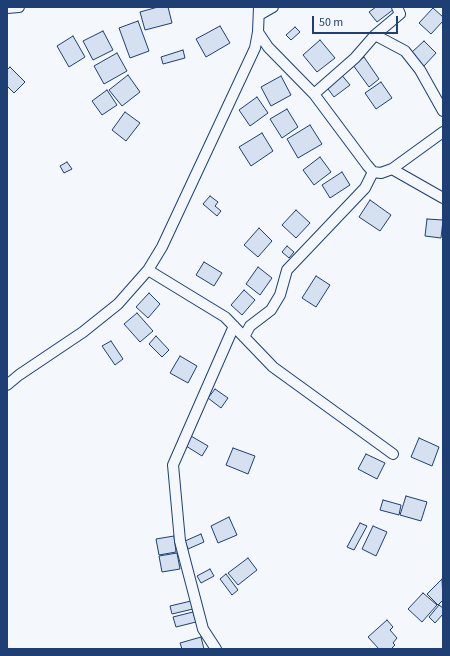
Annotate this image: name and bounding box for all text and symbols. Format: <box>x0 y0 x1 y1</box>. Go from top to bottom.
scale bar <box>314 8 400 34</box>
text: 50 m <box>319 14 343 31</box>

